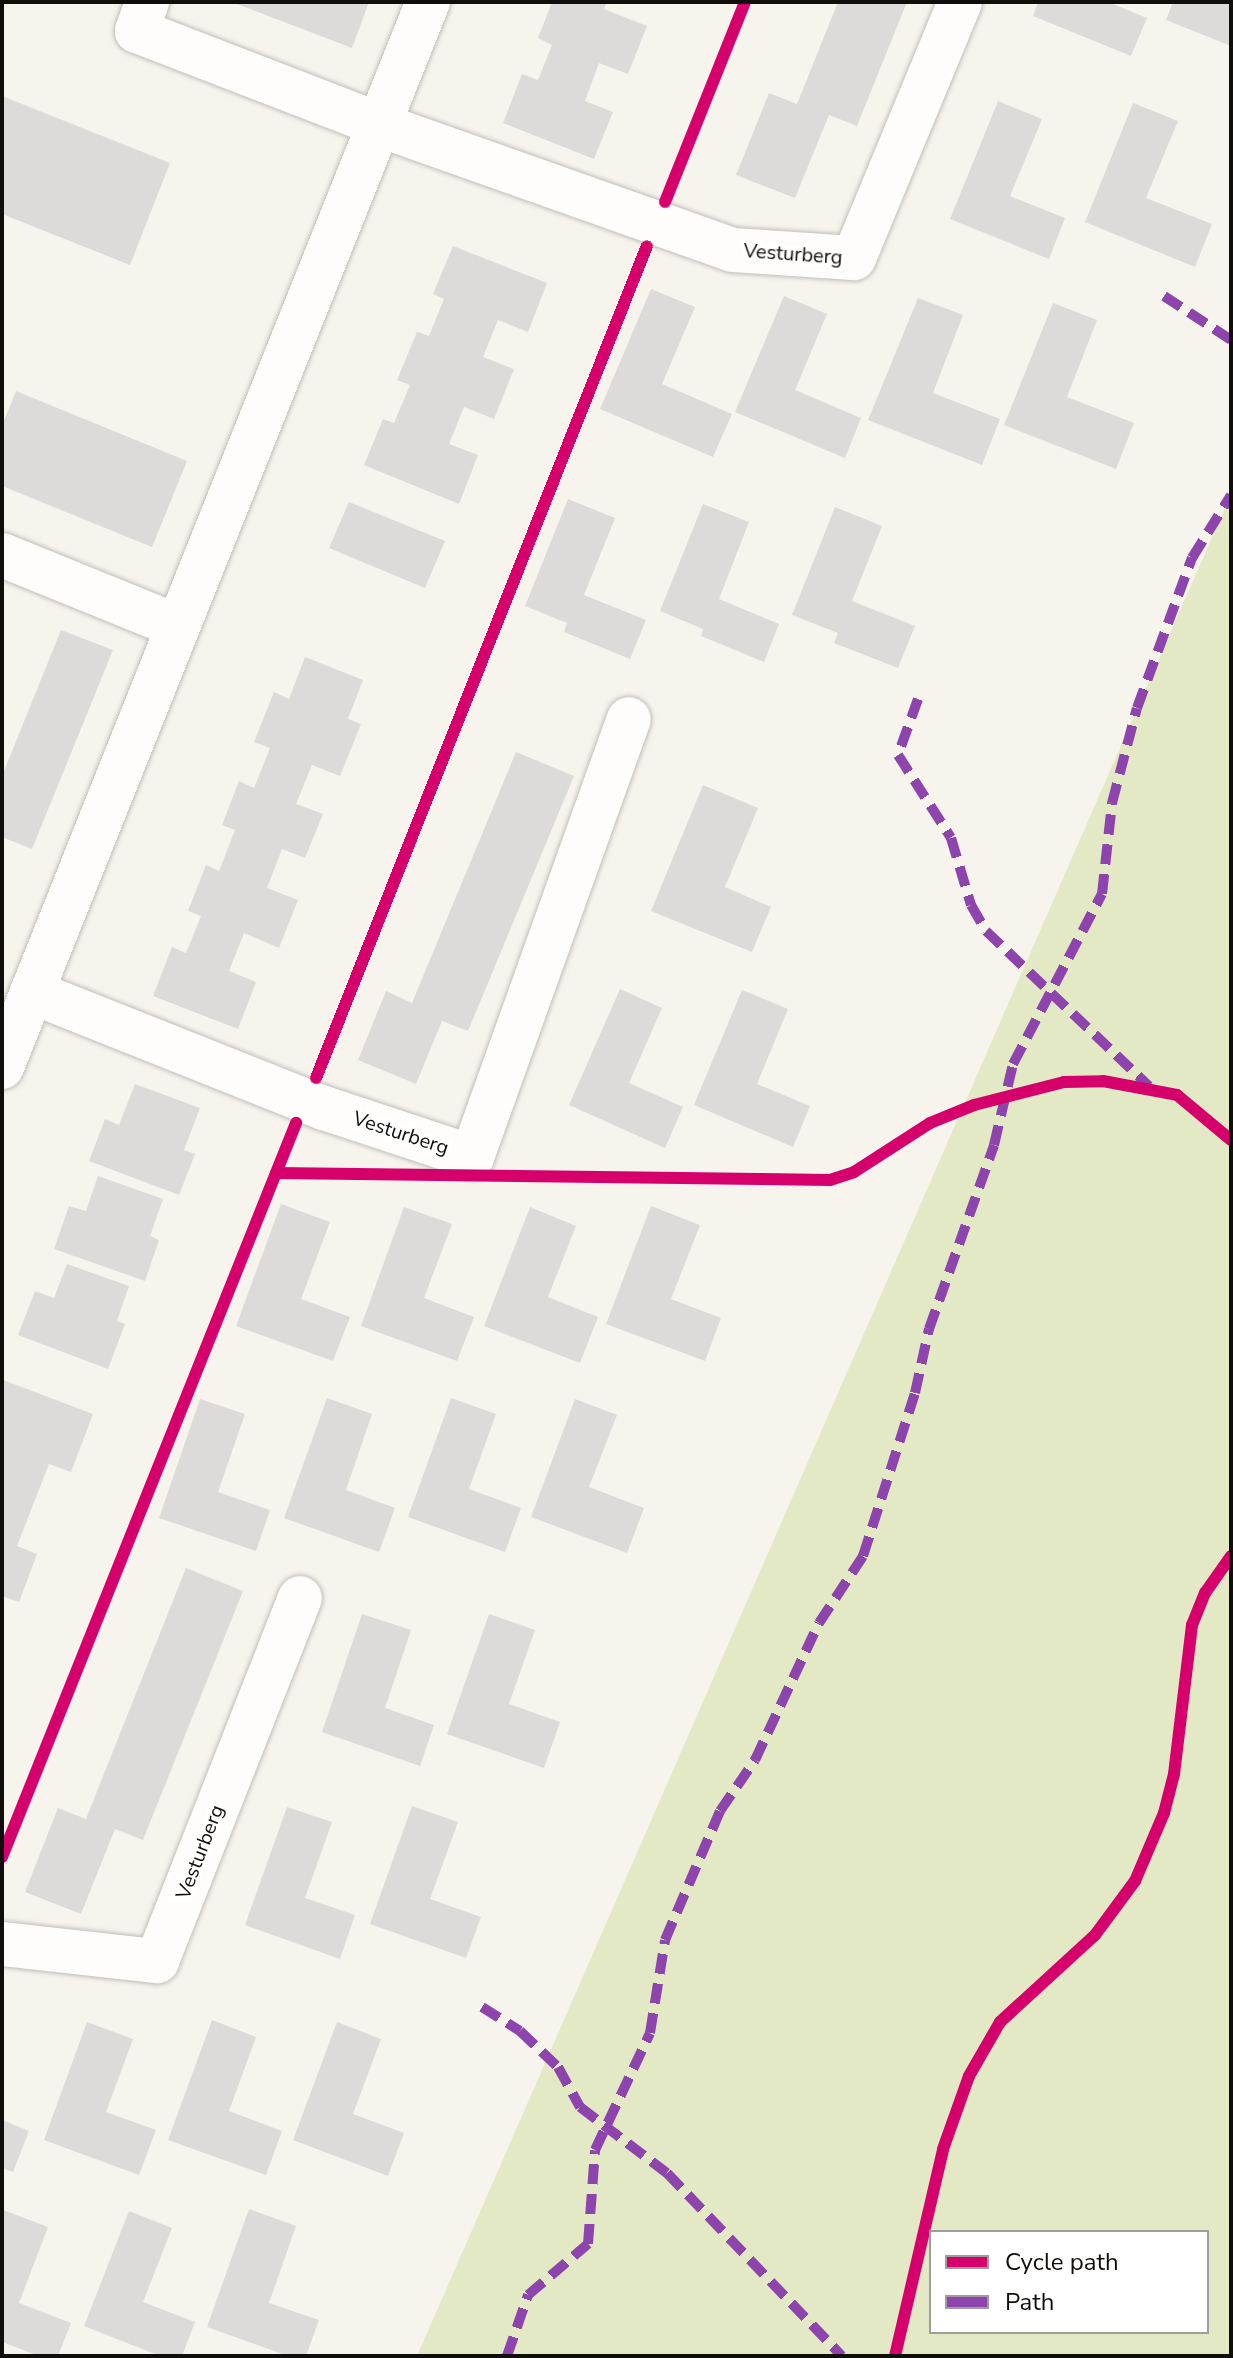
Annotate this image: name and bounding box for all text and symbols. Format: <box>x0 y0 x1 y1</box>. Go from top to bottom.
street label: Vesturberg <box>743 239 843 269</box>
street label: Vesturberg <box>350 1106 452 1160</box>
street label: Vesturberg <box>171 1801 229 1903</box>
legend <box>929 2230 1209 2334</box>
text: Cycle path <box>1005 2246 1119 2278</box>
text: Path <box>1005 2286 1054 2318</box>

